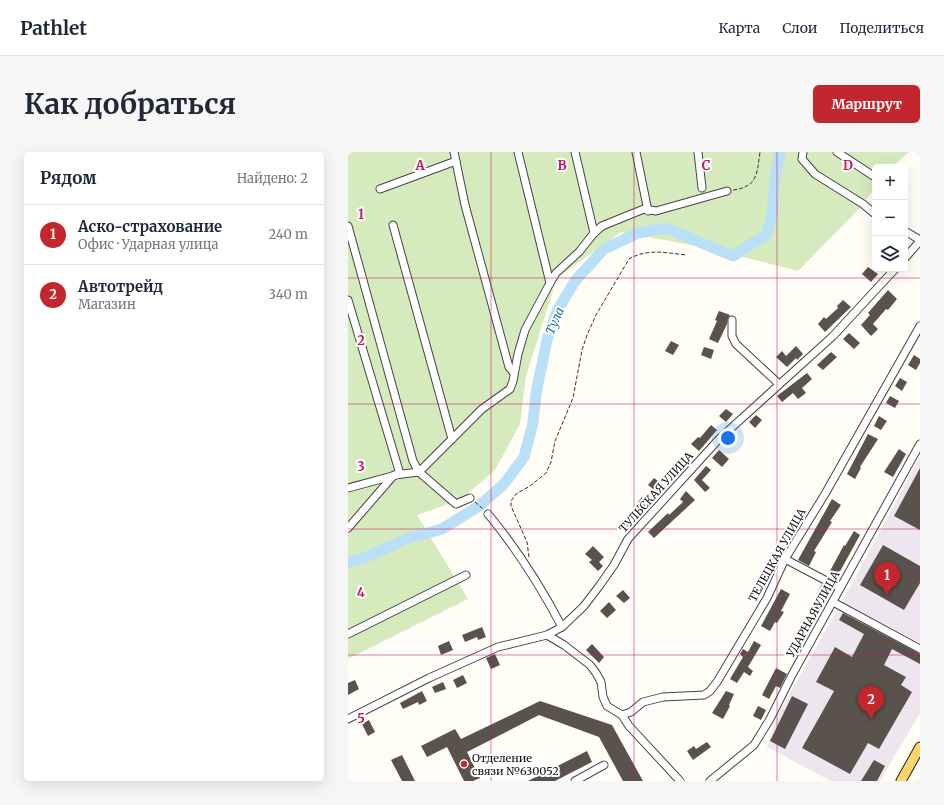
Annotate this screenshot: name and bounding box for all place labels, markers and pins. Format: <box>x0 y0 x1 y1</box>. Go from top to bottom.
pin: 1 <box>874 562 900 595</box>
pin: 2 <box>858 686 884 719</box>
place label: Отделение связи №630052 <box>472 751 559 778</box>
marker: Отделение связи №630052 <box>459 759 469 769</box>

